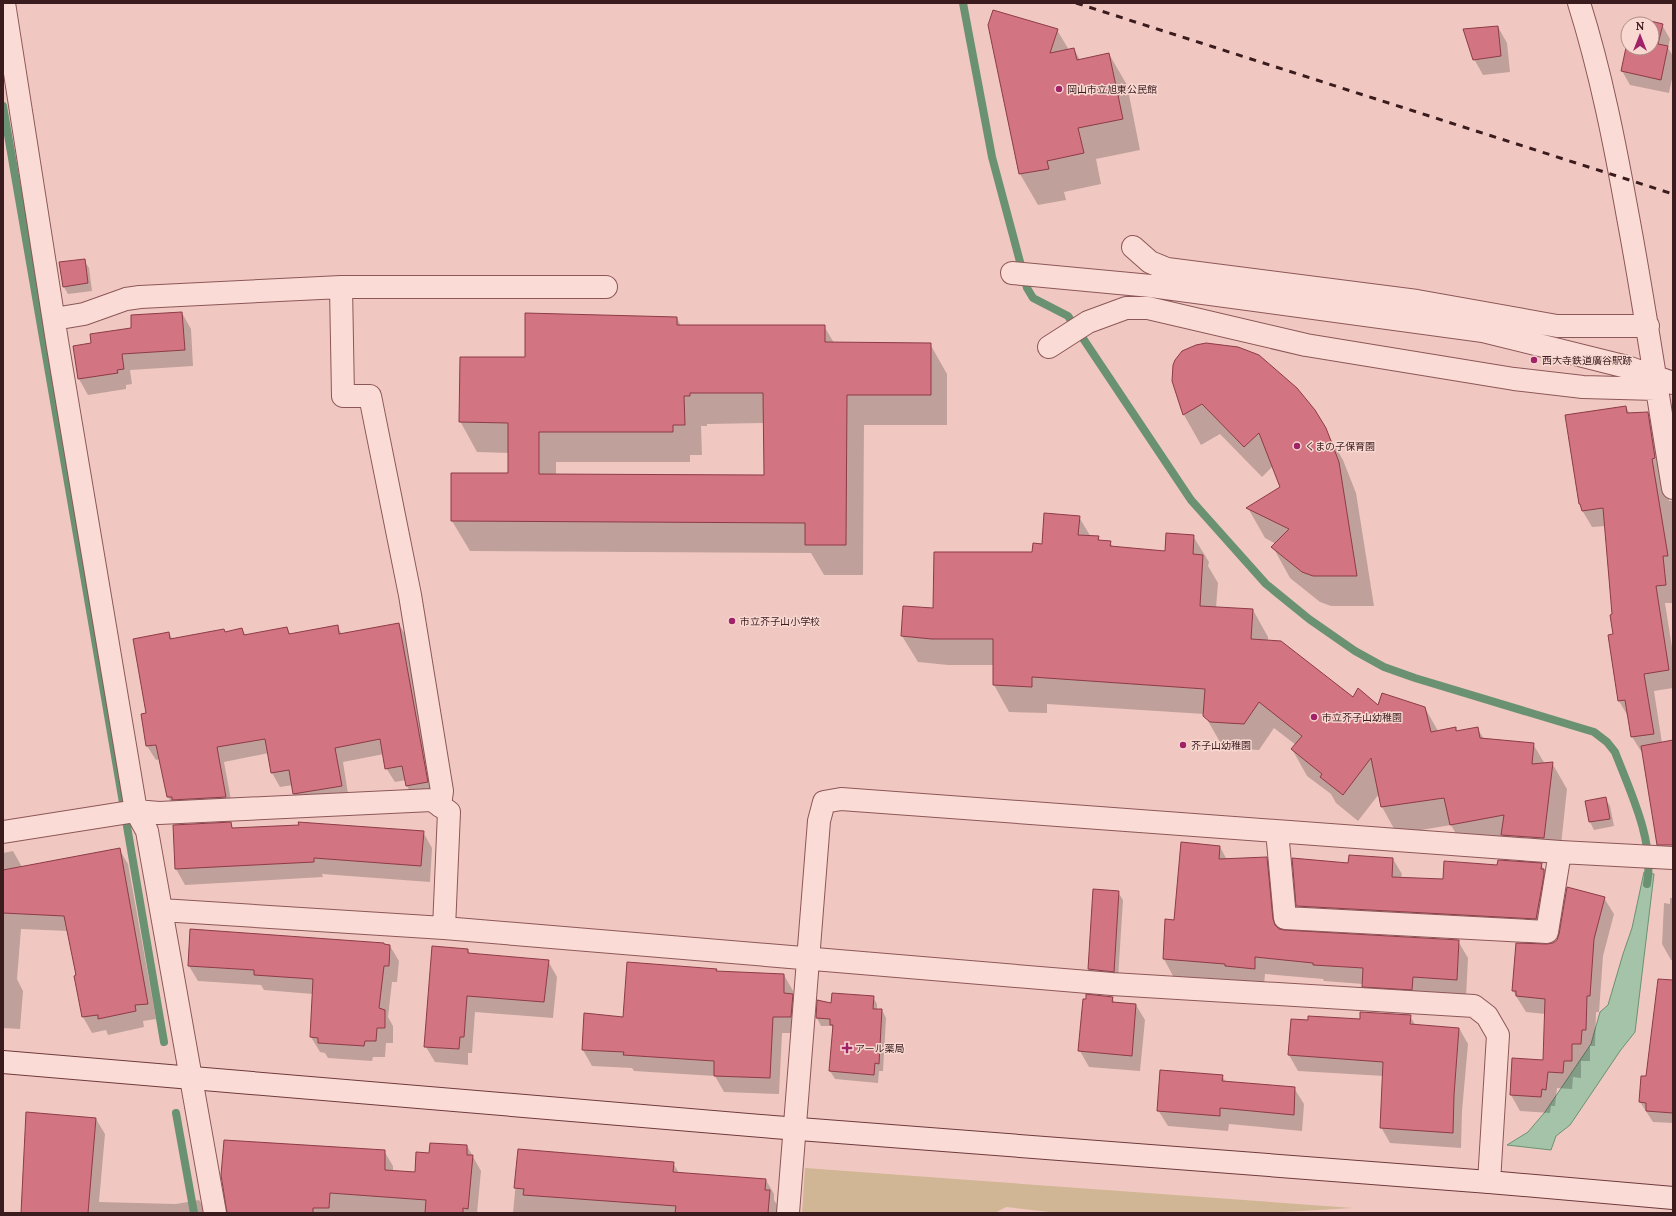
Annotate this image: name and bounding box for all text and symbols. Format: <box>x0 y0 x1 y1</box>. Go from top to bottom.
north arrow <box>1620 16 1660 56</box>
text: N <box>1636 19 1645 33</box>
place label: 岡山市立旭東公民館 <box>1067 83 1157 96</box>
marker: 岡山市立旭東公民館 <box>1054 84 1064 94</box>
place label: 西大寺鉄道廣谷駅跡 <box>1542 354 1632 367</box>
marker: 西大寺鉄道廣谷駅跡 <box>1529 355 1539 365</box>
place label: くまの子保育園 <box>1305 440 1375 453</box>
marker: くまの子保育園 <box>1292 441 1302 451</box>
place label: 市立芥子山小学校 <box>740 615 820 628</box>
marker: 市立芥子山小学校 <box>727 616 737 626</box>
place label: 市立芥子山幼稚園 <box>1322 711 1402 724</box>
marker: 市立芥子山幼稚園 <box>1309 712 1319 722</box>
place label: 芥子山幼稚園 <box>1191 739 1251 752</box>
marker: 芥子山幼稚園 <box>1178 740 1188 750</box>
place label: アール薬局 <box>855 1042 904 1055</box>
marker: アール薬局 <box>842 1043 852 1053</box>

